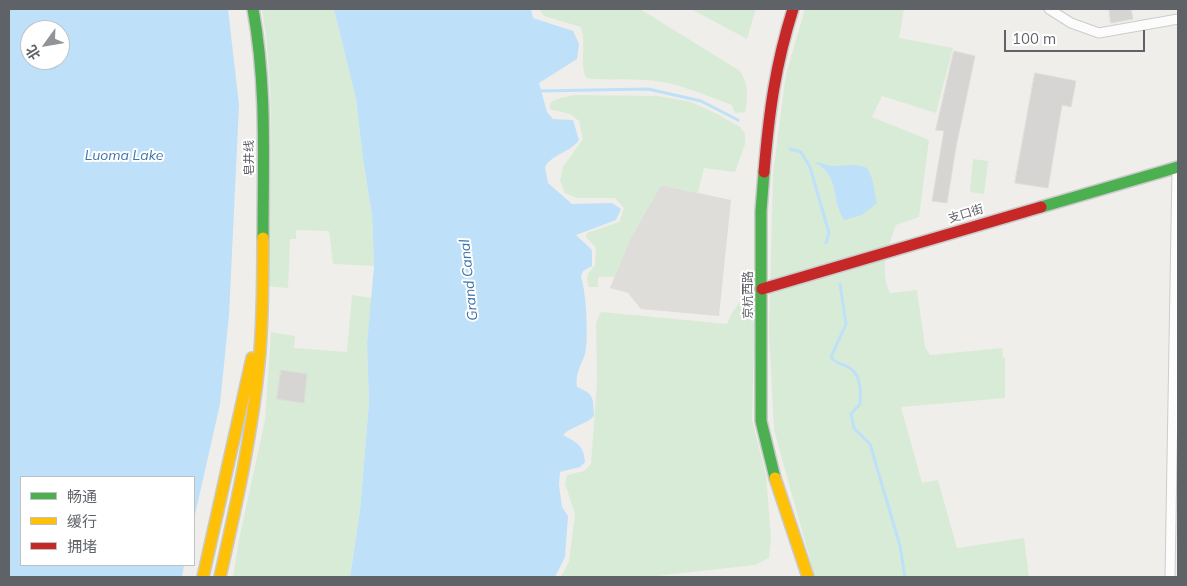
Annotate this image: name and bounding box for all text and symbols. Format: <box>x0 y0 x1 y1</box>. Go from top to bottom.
north arrow <box>20 20 70 70</box>
scale bar <box>1007 20 1148 52</box>
text: 100 m <box>1012 29 1056 48</box>
text: 北 <box>22 42 44 63</box>
street label: 皂井线 <box>242 140 256 176</box>
water label: Luoma Lake <box>85 148 163 164</box>
street label: 支口街 <box>947 202 985 226</box>
water label: Grand Canal <box>456 239 482 321</box>
street label: 京杭西路 <box>741 271 755 319</box>
legend <box>20 476 195 566</box>
text: 畅通 <box>67 487 97 506</box>
text: 缓行 <box>67 512 97 531</box>
text: 拥堵 <box>67 537 97 556</box>

